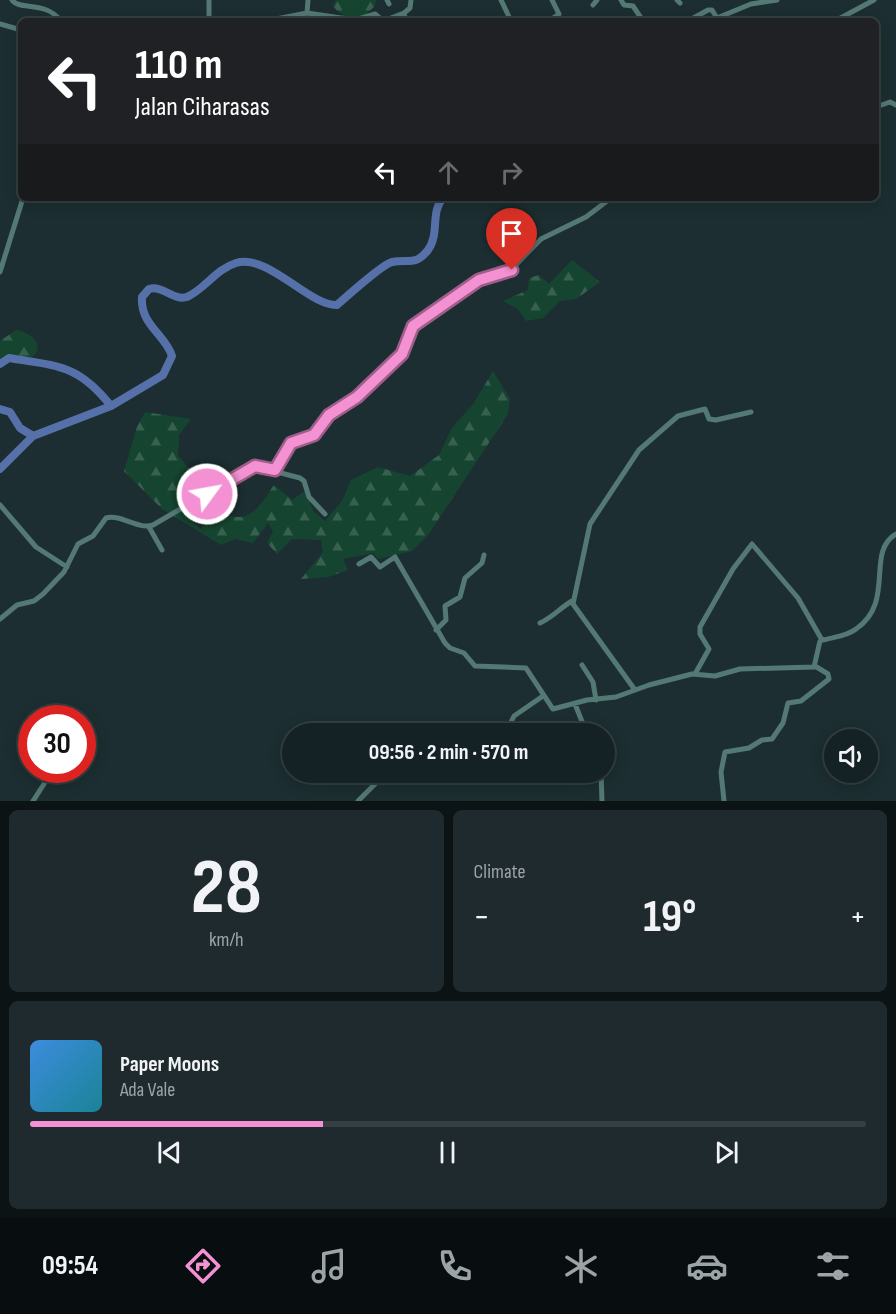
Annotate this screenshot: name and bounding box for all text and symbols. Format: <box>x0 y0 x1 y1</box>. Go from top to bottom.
text: 110 m <box>135 40 222 91</box>
icon: left <box>36 42 114 120</box>
text: Jalan Ciharasas <box>135 91 270 123</box>
icon: left <box>369 156 402 189</box>
icon: ahead <box>432 156 465 189</box>
icon: right <box>495 156 528 189</box>
pin <box>486 208 537 270</box>
icon: arrive <box>495 217 528 250</box>
position arrow <box>175 462 239 526</box>
speed limit sign: 30 <box>18 705 96 783</box>
map controls <box>824 729 878 783</box>
button: sound <box>824 729 878 783</box>
text: 09:56 · 2 min · 570 m <box>369 739 528 766</box>
text: 28 <box>191 842 262 935</box>
text: Climate <box>474 860 526 884</box>
text: 19° <box>643 890 696 945</box>
text: − <box>474 897 490 937</box>
text: + <box>850 897 866 937</box>
text: km/h <box>209 928 244 952</box>
text: Paper Moons <box>120 1051 219 1078</box>
text: Ada Vale <box>120 1078 175 1102</box>
icon: previous <box>153 1136 186 1169</box>
icon: pause <box>431 1136 464 1169</box>
icon: next <box>710 1136 743 1169</box>
icon: directions <box>182 1245 224 1287</box>
icon: music <box>308 1245 350 1287</box>
icon: phone <box>434 1245 476 1287</box>
icon: climate <box>560 1245 602 1287</box>
icon: car <box>686 1245 728 1287</box>
icon: filters <box>812 1245 854 1287</box>
text: 09:54 <box>42 1250 98 1282</box>

